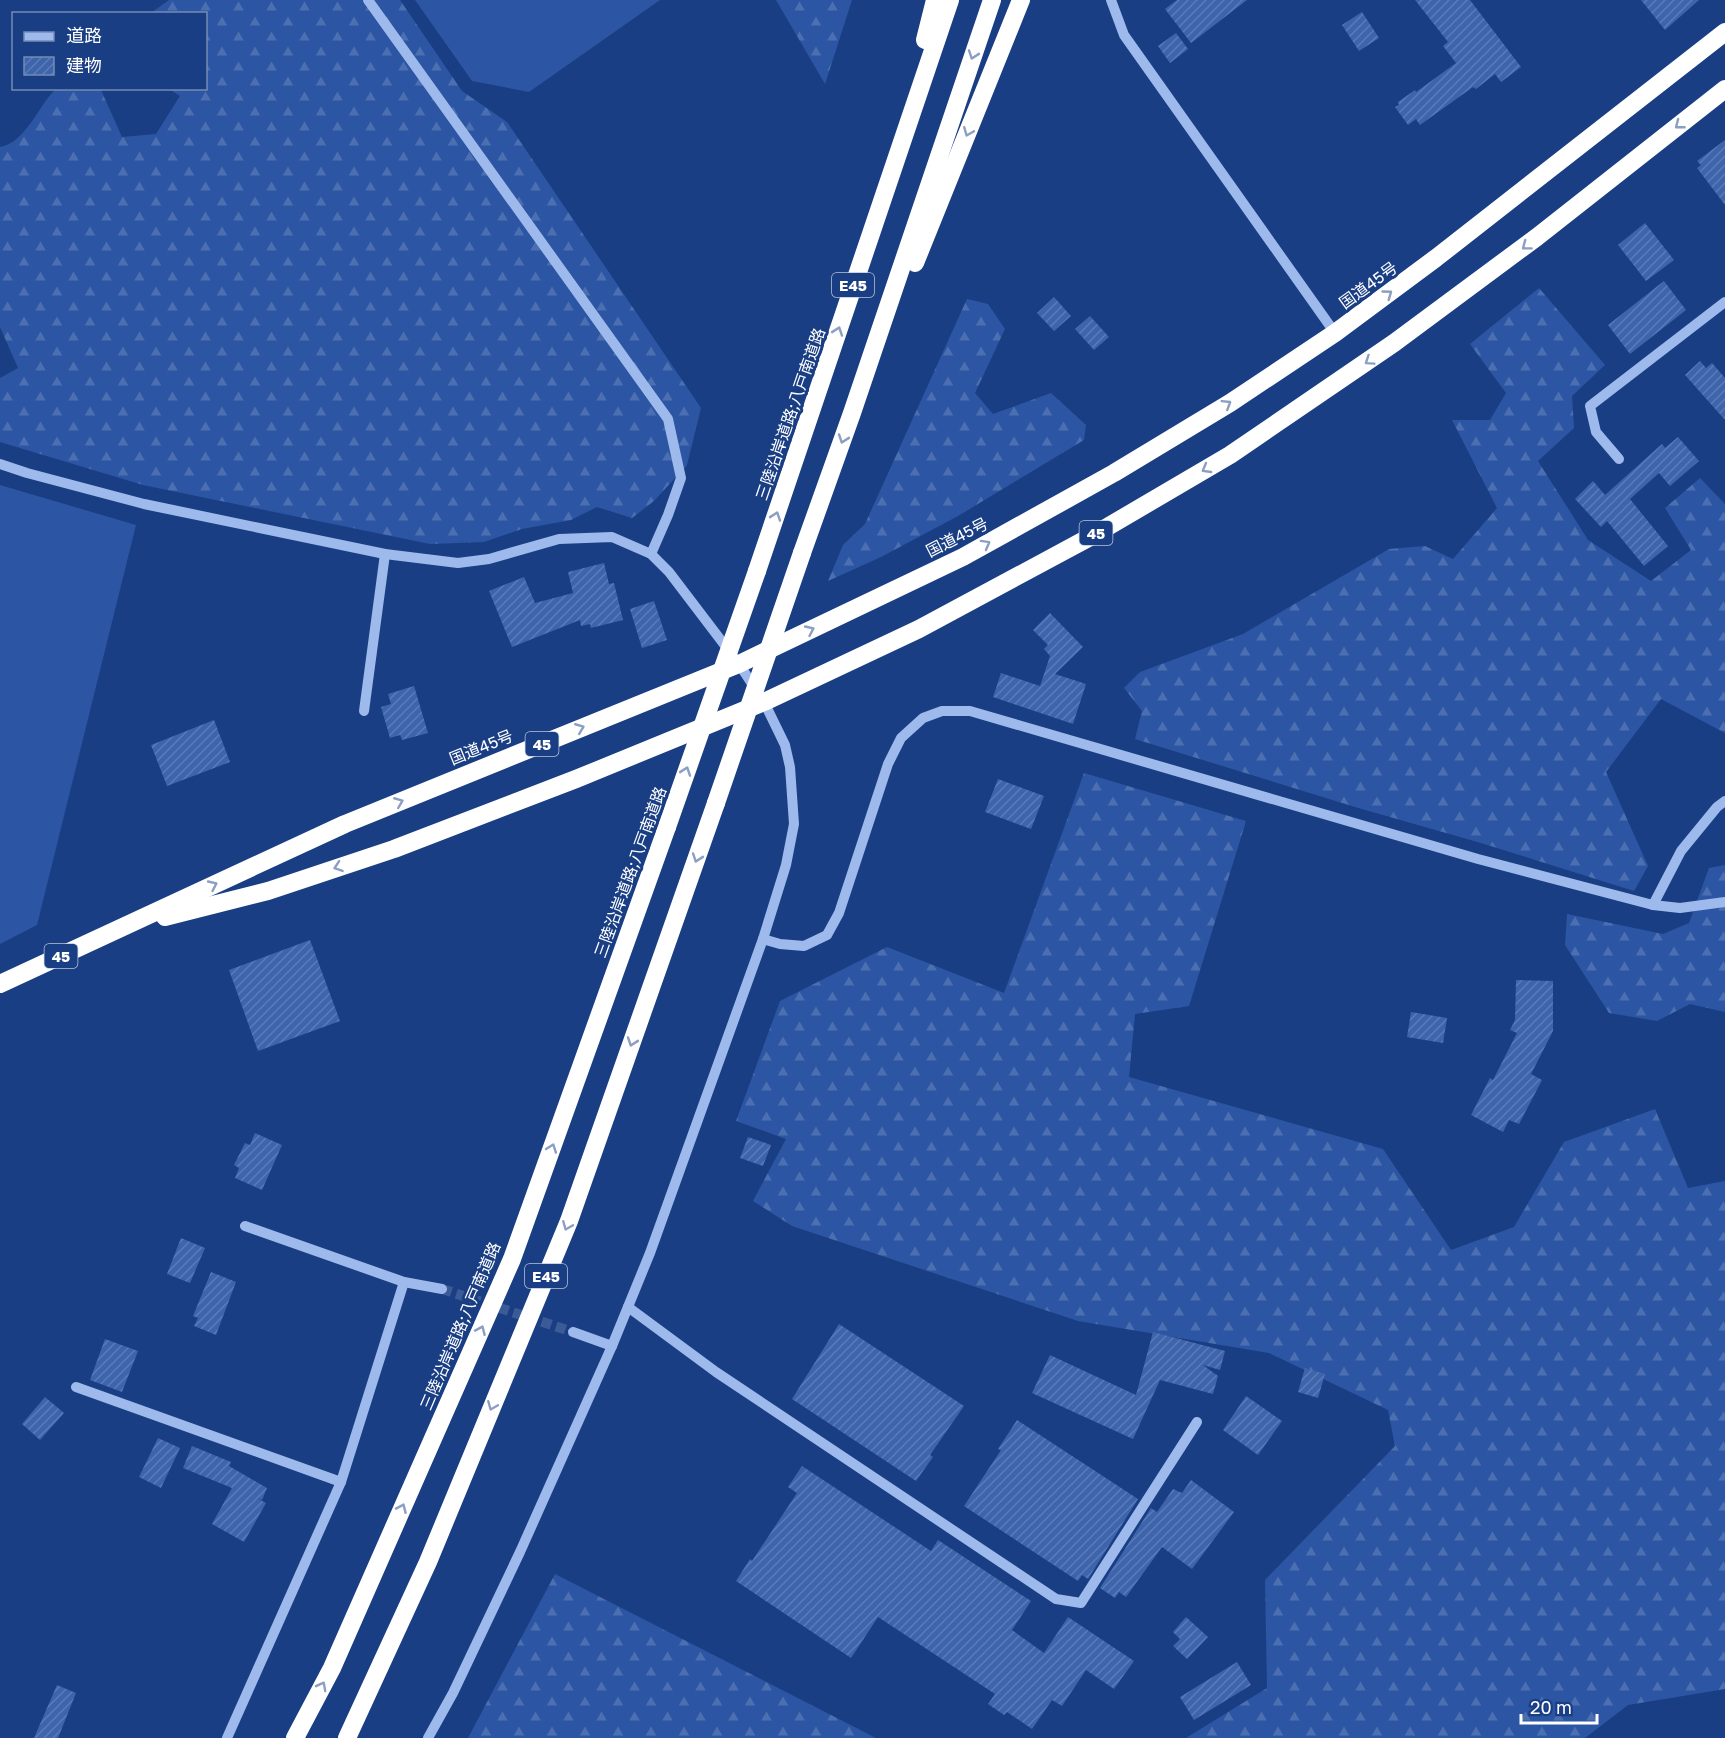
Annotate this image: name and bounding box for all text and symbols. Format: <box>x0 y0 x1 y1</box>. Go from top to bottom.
legend <box>12 12 207 90</box>
text: 道路 <box>66 24 102 46</box>
one-way arrow <box>968 49 981 60</box>
text: 建物 <box>66 54 102 76</box>
one-way arrow <box>1675 117 1686 128</box>
one-way arrow <box>963 126 975 137</box>
one-way arrow <box>1521 238 1532 249</box>
street label: 国道45号 <box>1335 257 1401 313</box>
road number: E45 <box>832 273 874 297</box>
one-way arrow <box>1381 290 1392 301</box>
street label: 三陸沿岸道路;八戸南道路 <box>751 325 829 503</box>
one-way arrow <box>831 326 843 337</box>
one-way arrow <box>1364 354 1375 365</box>
one-way arrow <box>1221 400 1231 412</box>
one-way arrow <box>838 433 851 444</box>
one-way arrow <box>1202 461 1212 473</box>
one-way arrow <box>769 511 781 521</box>
street label: 国道45号 <box>923 513 991 561</box>
road number: 45 <box>1080 521 1112 545</box>
one-way arrow <box>980 540 990 552</box>
one-way arrow <box>804 625 815 637</box>
one-way arrow <box>573 723 584 735</box>
street label: 国道45号 <box>446 725 516 769</box>
road number: 45 <box>526 732 558 756</box>
one-way arrow <box>679 767 692 777</box>
street label: 三陸沿岸道路;八戸南道路 <box>590 784 670 960</box>
one-way arrow <box>393 796 404 809</box>
one-way arrow <box>691 853 704 863</box>
one-way arrow <box>333 860 344 873</box>
one-way arrow <box>207 881 218 893</box>
road number: 45 <box>44 944 78 968</box>
one-way arrow <box>626 1036 639 1047</box>
one-way arrow <box>544 1143 557 1154</box>
one-way arrow <box>562 1220 574 1231</box>
street label: 三陸沿岸道路;八戸南道路 <box>415 1239 505 1413</box>
road number: E45 <box>525 1264 567 1288</box>
one-way arrow <box>474 1325 486 1336</box>
one-way arrow <box>487 1400 499 1411</box>
one-way arrow <box>395 1504 407 1515</box>
one-way arrow <box>315 1682 326 1693</box>
scale bar <box>1521 1687 1598 1725</box>
text: 20 m <box>1530 1696 1572 1718</box>

